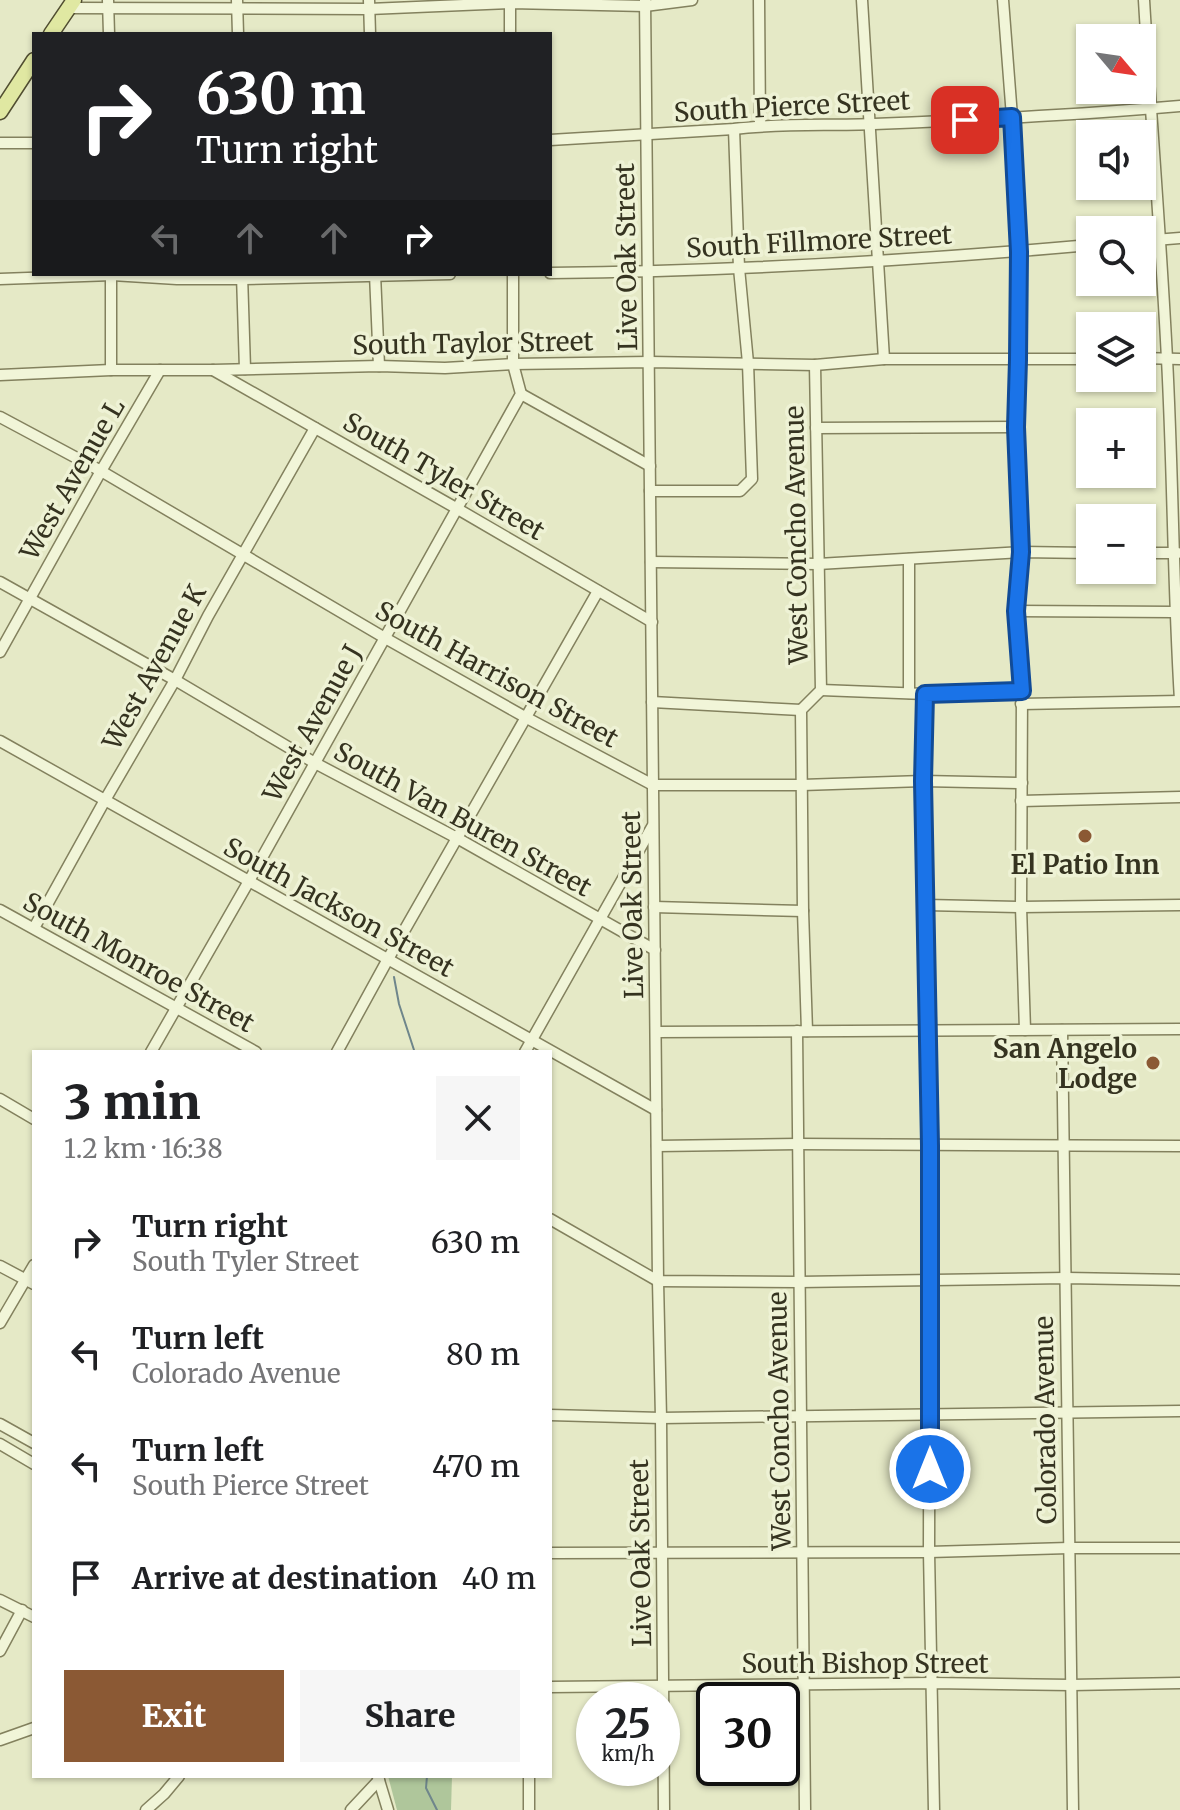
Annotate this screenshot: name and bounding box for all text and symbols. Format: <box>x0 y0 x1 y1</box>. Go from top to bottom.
north arrow <box>1076 24 1156 104</box>
map controls <box>1076 24 1156 584</box>
text: 630 m <box>196 59 366 129</box>
icon: right <box>64 64 168 168</box>
street label: South Pierce Street <box>673 83 911 129</box>
pin <box>931 86 999 154</box>
icon: arrive <box>943 98 987 142</box>
button: sound <box>1076 120 1156 200</box>
text: Turn right <box>196 128 378 173</box>
street label: Live Oak Street <box>608 163 644 351</box>
icon: left <box>144 216 188 260</box>
icon: ahead <box>228 216 272 260</box>
icon: ahead <box>312 216 356 260</box>
icon: right <box>396 216 440 260</box>
button: search <box>1076 216 1156 296</box>
street label: South Fillmore Street <box>685 218 953 264</box>
button: layers <box>1076 312 1156 392</box>
street label: South Taylor Street <box>352 324 594 362</box>
street label: West Avenue L <box>12 392 132 567</box>
street label: South Tyler Street <box>337 405 551 547</box>
street label: West Concho Avenue <box>777 405 815 666</box>
button: + <box>1076 408 1156 488</box>
button: − <box>1076 504 1156 584</box>
street label: West Avenue K <box>95 578 213 756</box>
street label: South Harrison Street <box>370 594 624 754</box>
street label: West Avenue J <box>255 639 369 808</box>
street label: South Van Buren Street <box>328 734 598 904</box>
street label: Live Oak Street <box>614 811 650 999</box>
marker: El Patio Inn <box>1076 827 1094 845</box>
street label: South Jackson Street <box>218 830 460 984</box>
place label: El Patio Inn <box>1011 848 1160 881</box>
street label: South Monroe Street <box>18 885 260 1039</box>
place label: San Angelo Lodge <box>993 1032 1137 1095</box>
marker: San Angelo Lodge <box>1144 1054 1162 1072</box>
text: 3 min <box>64 1072 201 1132</box>
button: close <box>436 1076 520 1160</box>
text: 1.2 km · 16:38 <box>64 1132 223 1165</box>
text: Turn right <box>132 1207 288 1245</box>
icon: right <box>64 1220 108 1264</box>
text: 630 m <box>431 1223 520 1261</box>
text: South Tyler Street <box>132 1245 359 1278</box>
street label: West Concho Avenue <box>760 1291 798 1552</box>
street label: Colorado Avenue <box>1027 1315 1063 1525</box>
text: Turn left <box>132 1319 264 1357</box>
icon: left <box>64 1332 108 1376</box>
text: 80 m <box>446 1335 520 1373</box>
text: Colorado Avenue <box>132 1357 341 1390</box>
position arrow <box>888 1427 972 1511</box>
text: Turn left <box>132 1431 264 1469</box>
icon: left <box>64 1444 108 1488</box>
text: 470 m <box>432 1447 520 1485</box>
street label: Live Oak Street <box>622 1459 658 1647</box>
text: South Pierce Street <box>132 1469 369 1502</box>
icon: arrive <box>64 1556 108 1600</box>
text: Arrive at destination <box>132 1559 438 1597</box>
text: 40 m <box>462 1559 536 1597</box>
street label: South Bishop Street <box>741 1647 989 1680</box>
button: Exit <box>64 1670 284 1762</box>
button: Share <box>300 1670 520 1762</box>
speed limit sign: 30 <box>696 1682 800 1786</box>
text: 25 <box>605 1699 651 1749</box>
text: km/h <box>602 1741 654 1766</box>

